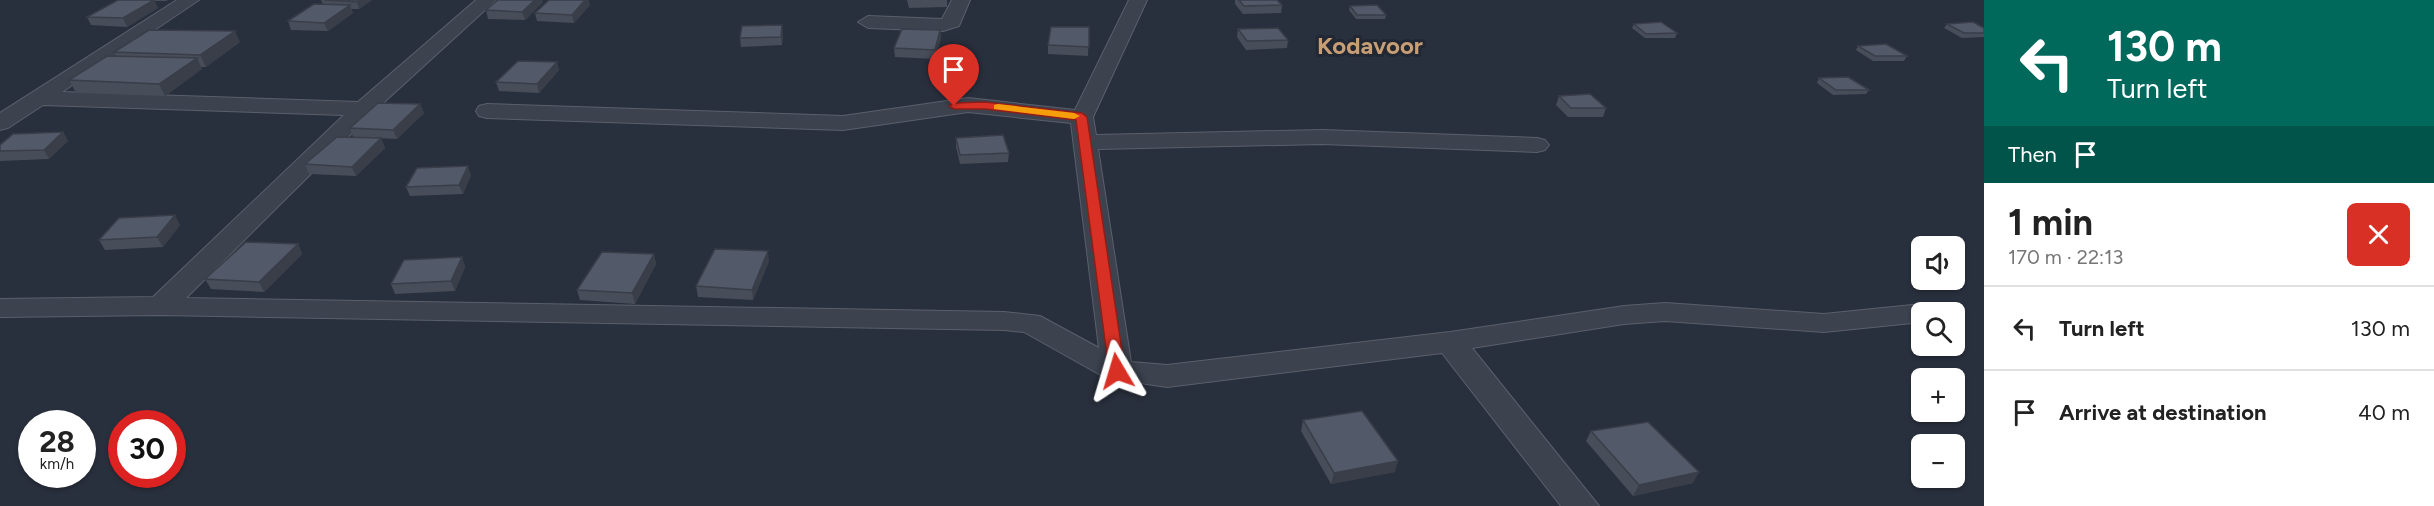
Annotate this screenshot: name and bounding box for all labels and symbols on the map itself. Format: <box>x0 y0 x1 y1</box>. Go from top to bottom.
district label: Kodavoor <box>1317 31 1423 60</box>
pin <box>928 44 979 106</box>
position arrow <box>1085 339 1149 403</box>
speed limit sign: 30 <box>108 410 186 488</box>

